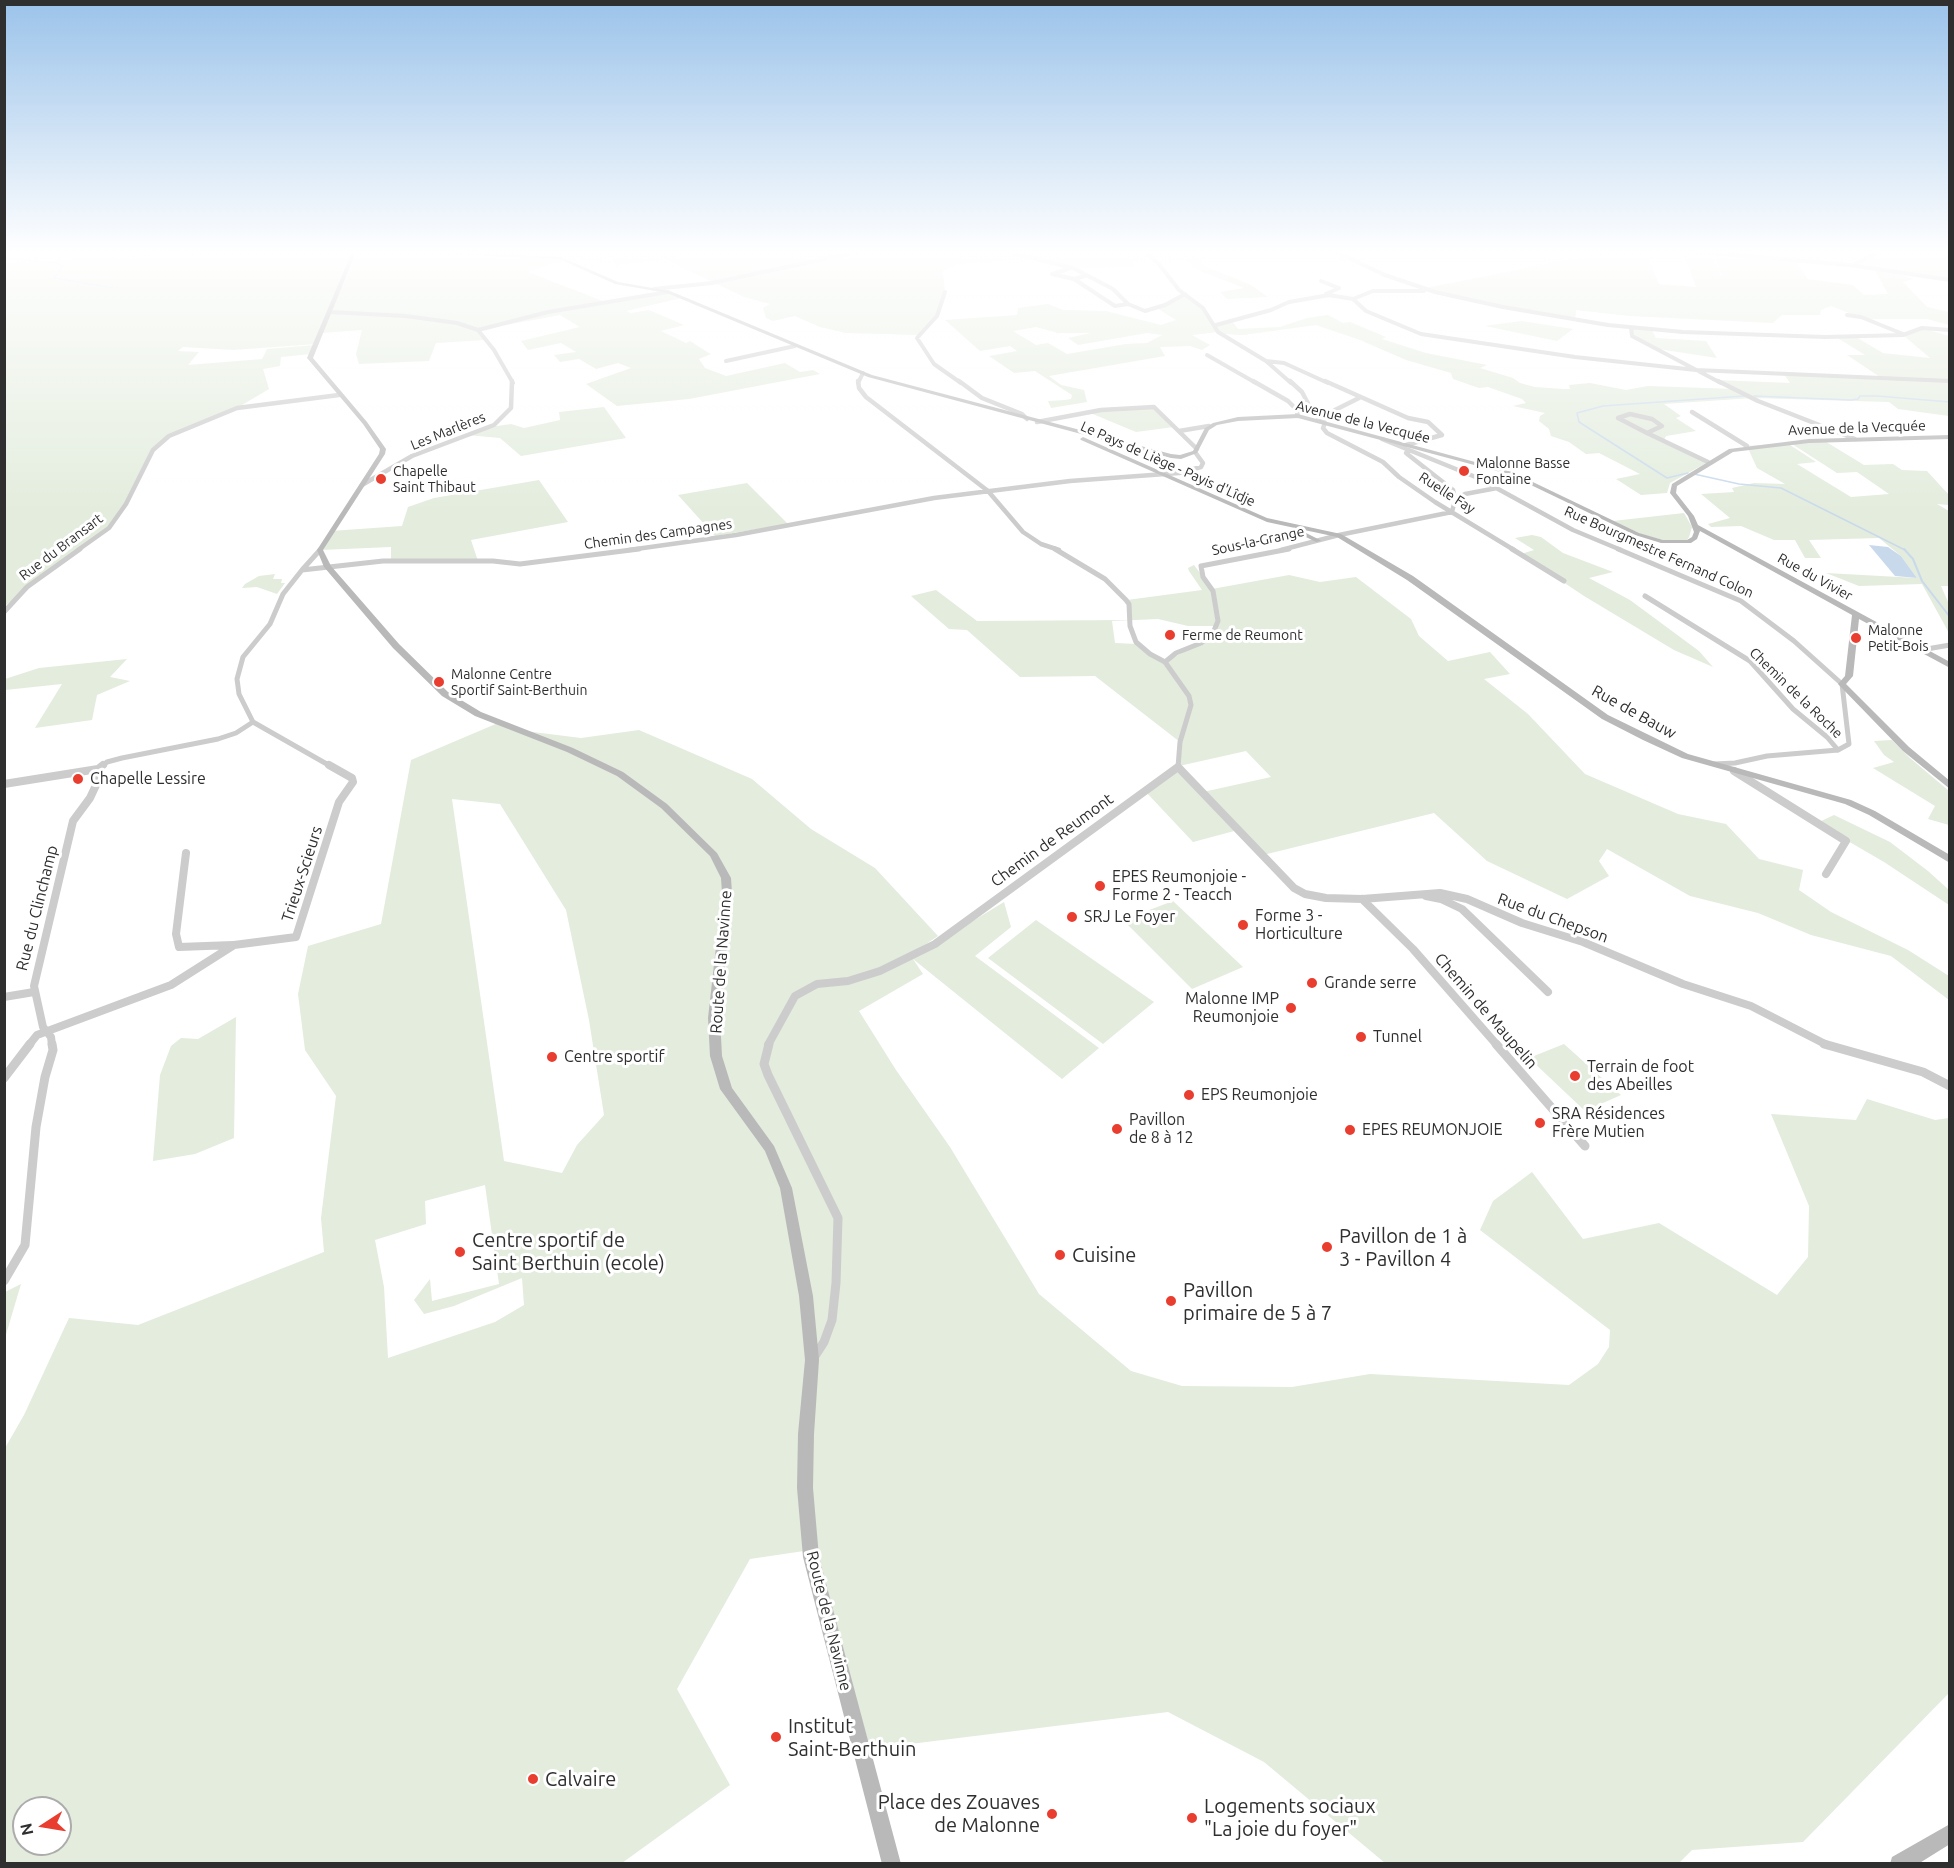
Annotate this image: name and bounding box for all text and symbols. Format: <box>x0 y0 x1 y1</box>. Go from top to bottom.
street label: Avenue de la Vecquée <box>1294 397 1432 447</box>
street label: Les Marlères <box>408 408 488 454</box>
street label: Avenue de la Vecquée <box>1788 417 1926 439</box>
street label: Le Pays de Liège - Payis d'Lîdje <box>1078 418 1258 510</box>
place label: Malonne Basse Fontaine <box>1476 455 1570 488</box>
place label: Chapelle Saint Thibaut <box>393 463 476 496</box>
marker: Malonne Basse Fontaine <box>1457 464 1471 478</box>
street label: Ruelle Fay <box>1416 469 1478 517</box>
marker: Chapelle Saint Thibaut <box>374 472 388 486</box>
street label: Rue Bourgmestre Fernand Colon <box>1562 503 1756 601</box>
street label: Rue du Bransart <box>16 510 106 584</box>
street label: Chemin des Campagnes <box>583 515 733 553</box>
street label: Sous-la-Grange <box>1210 523 1306 559</box>
street label: Rue du Vivier <box>1775 550 1855 604</box>
place label: Malonne Petit-Bois <box>1868 622 1928 654</box>
place label: Ferme de Reumont <box>1182 627 1303 643</box>
marker: Ferme de Reumont <box>1163 628 1177 642</box>
marker: Malonne Petit-Bois <box>1849 631 1863 645</box>
street label: Chemin de la Roche <box>1746 644 1846 742</box>
place label: Malonne Centre Sportif Saint-Berthuin <box>451 666 587 698</box>
marker: Malonne Centre Sportif Saint-Berthuin <box>432 675 446 689</box>
street label: Rue de Bauw <box>1589 681 1679 743</box>
place label: Chapelle Lessire <box>90 769 206 789</box>
marker: Chapelle Lessire <box>71 772 85 786</box>
street label: Chemin de Reumont <box>987 789 1117 891</box>
street label: Trieux-Scieurs <box>277 824 327 924</box>
street label: Rue du Clinchamp <box>12 843 62 973</box>
place label: EPES Reumonjoie - Forme 2 - Teacch <box>1112 867 1246 905</box>
marker: EPES Reumonjoie - Forme 2 - Teacch <box>1093 879 1107 893</box>
street label: Rue du Chepson <box>1495 889 1611 947</box>
street label: Route de la Navinne <box>706 890 736 1034</box>
place label: Forme 3 - Horticulture <box>1255 906 1343 944</box>
place label: SRJ Le Foyer <box>1084 907 1175 927</box>
marker: SRJ Le Foyer <box>1065 910 1079 924</box>
marker: Forme 3 - Horticulture <box>1236 918 1250 932</box>
street label: Chemin de Maupelin <box>1431 949 1541 1073</box>
place label: Grande serre <box>1324 973 1417 993</box>
marker: Grande serre <box>1305 976 1319 990</box>
place label: Malonne IMP Reumonjoie <box>1185 989 1279 1027</box>
marker: Malonne IMP Reumonjoie <box>1284 1001 1298 1015</box>
place label: Tunnel <box>1373 1027 1422 1047</box>
marker: Tunnel <box>1354 1030 1368 1044</box>
place label: Centre sportif <box>564 1047 665 1067</box>
marker: Centre sportif <box>545 1050 559 1064</box>
place label: Terrain de foot des Abeilles <box>1587 1057 1694 1095</box>
marker: Terrain de foot des Abeilles <box>1568 1069 1582 1083</box>
place label: EPS Reumonjoie <box>1201 1085 1318 1105</box>
marker: EPS Reumonjoie <box>1182 1088 1196 1102</box>
place label: SRA Résidences Frère Mutien <box>1552 1104 1665 1142</box>
place label: Pavillon de 8 à 12 <box>1129 1110 1193 1148</box>
marker: SRA Résidences Frère Mutien <box>1533 1116 1547 1130</box>
place label: EPES REUMONJOIE <box>1362 1120 1502 1140</box>
marker: Pavillon de 8 à 12 <box>1110 1122 1124 1136</box>
marker: EPES REUMONJOIE <box>1343 1123 1357 1137</box>
place label: Pavillon de 1 à 3 - Pavillon 4 <box>1339 1224 1467 1271</box>
place label: Centre sportif de Saint Berthuin (ecole) <box>472 1228 665 1275</box>
marker: Pavillon de 1 à 3 - Pavillon 4 <box>1320 1240 1334 1254</box>
place label: Cuisine <box>1072 1243 1136 1267</box>
marker: Centre sportif de Saint Berthuin (ecole) <box>453 1245 467 1259</box>
marker: Cuisine <box>1053 1248 1067 1262</box>
place label: Pavillon primaire de 5 à 7 <box>1183 1278 1332 1325</box>
marker: Pavillon primaire de 5 à 7 <box>1164 1294 1178 1308</box>
street label: Route de la Navinne <box>802 1549 856 1693</box>
place label: Institut Saint-Berthuin <box>788 1714 916 1761</box>
marker: Institut Saint-Berthuin <box>769 1730 783 1744</box>
place label: Calvaire <box>545 1767 616 1791</box>
marker: Calvaire <box>526 1772 540 1786</box>
place label: Place des Zouaves de Malonne <box>878 1790 1040 1837</box>
place label: Logements sociaux "La joie du foyer" <box>1204 1794 1376 1841</box>
north arrow <box>12 1796 72 1856</box>
marker: Place des Zouaves de Malonne <box>1045 1807 1059 1821</box>
marker: Logements sociaux "La joie du foyer" <box>1185 1811 1199 1825</box>
text: N <box>16 1822 36 1837</box>

